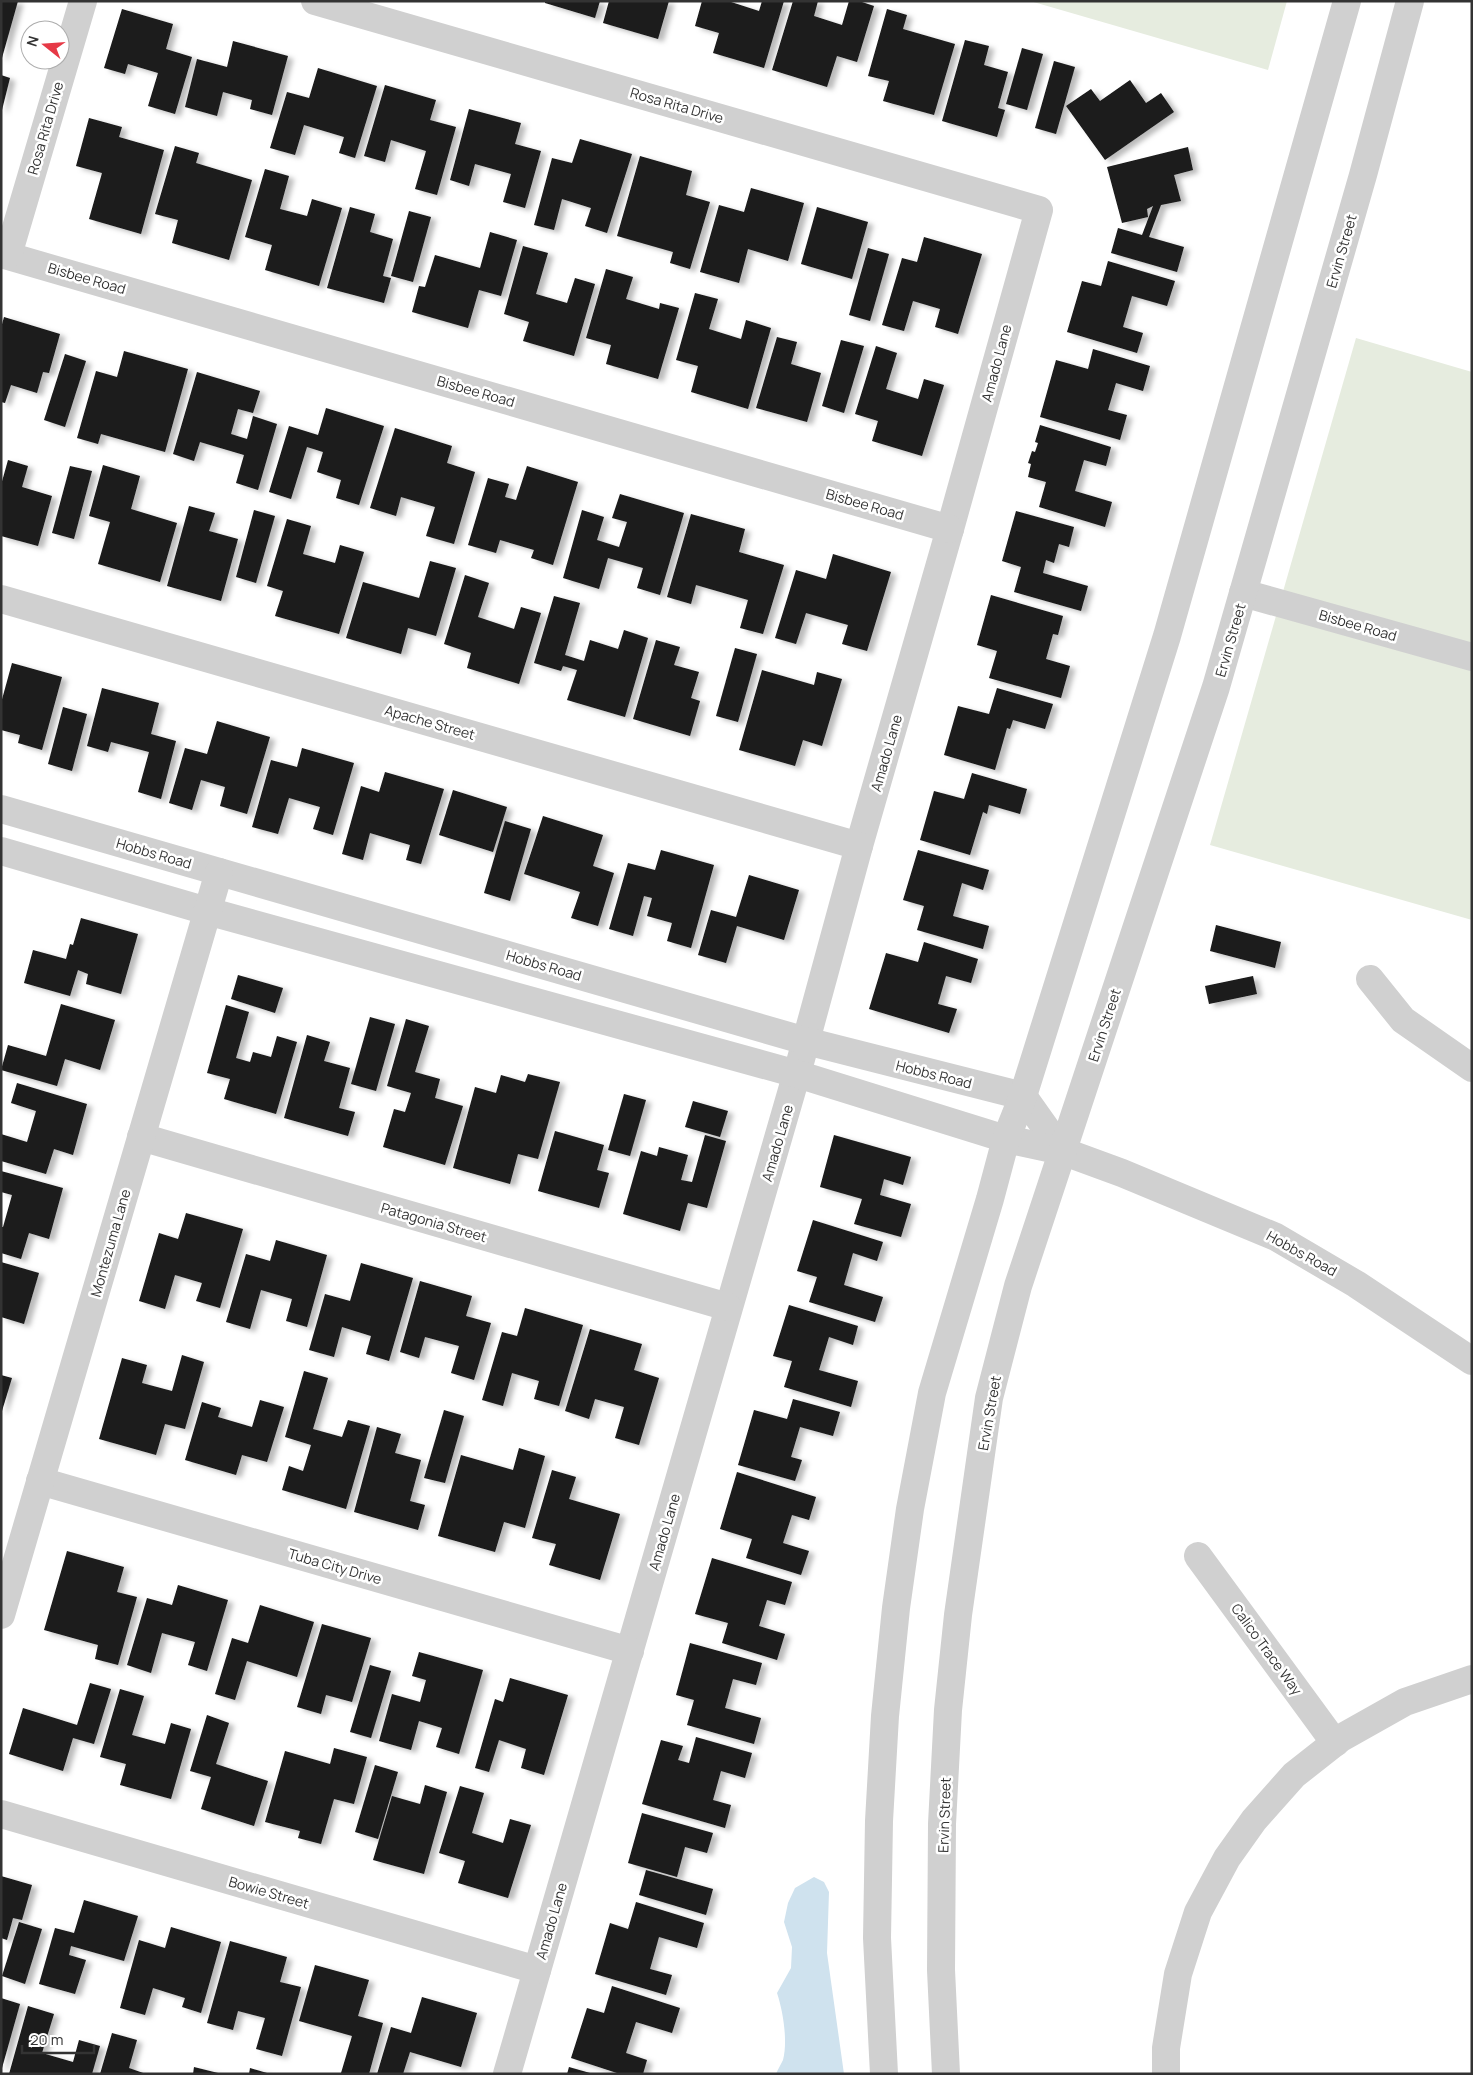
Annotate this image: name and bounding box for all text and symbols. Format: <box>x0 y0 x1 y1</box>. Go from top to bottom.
north arrow <box>20 20 70 70</box>
text: N <box>22 33 43 49</box>
street label: Rosa Rita Drive <box>23 79 67 177</box>
street label: Rosa Rita Drive <box>628 83 726 127</box>
street label: Ervin Street <box>1321 212 1361 290</box>
street label: Bisbee Road <box>46 258 128 298</box>
street label: Amado Lane <box>977 322 1015 404</box>
street label: Bisbee Road <box>435 371 517 411</box>
street label: Bisbee Road <box>824 484 906 524</box>
street label: Ervin Street <box>1210 601 1250 679</box>
street label: Bisbee Road <box>1317 605 1399 645</box>
street label: Apache Street <box>383 700 478 744</box>
street label: Amado Lane <box>866 712 906 794</box>
street label: Hobbs Road <box>114 833 194 873</box>
street label: Hobbs Road <box>504 945 584 985</box>
street label: Ervin Street <box>1083 986 1125 1064</box>
street label: Hobbs Road <box>894 1055 974 1093</box>
street label: Amado Lane <box>757 1102 797 1184</box>
street label: Montezuma Lane <box>86 1187 134 1299</box>
street label: Patagonia Street <box>379 1198 489 1246</box>
street label: Hobbs Road <box>1263 1226 1341 1280</box>
street label: Ervin Street <box>973 1374 1005 1452</box>
street label: Amado Lane <box>644 1491 684 1573</box>
street label: Tuba City Drive <box>286 1544 384 1588</box>
street label: Calico Trace Way <box>1227 1599 1307 1699</box>
street label: Ervin Street <box>933 1776 955 1853</box>
street label: Bowie Street <box>227 1871 312 1913</box>
street label: Amado Lane <box>531 1880 571 1962</box>
scale bar <box>22 2022 95 2054</box>
text: 20 m <box>30 2029 63 2050</box>

